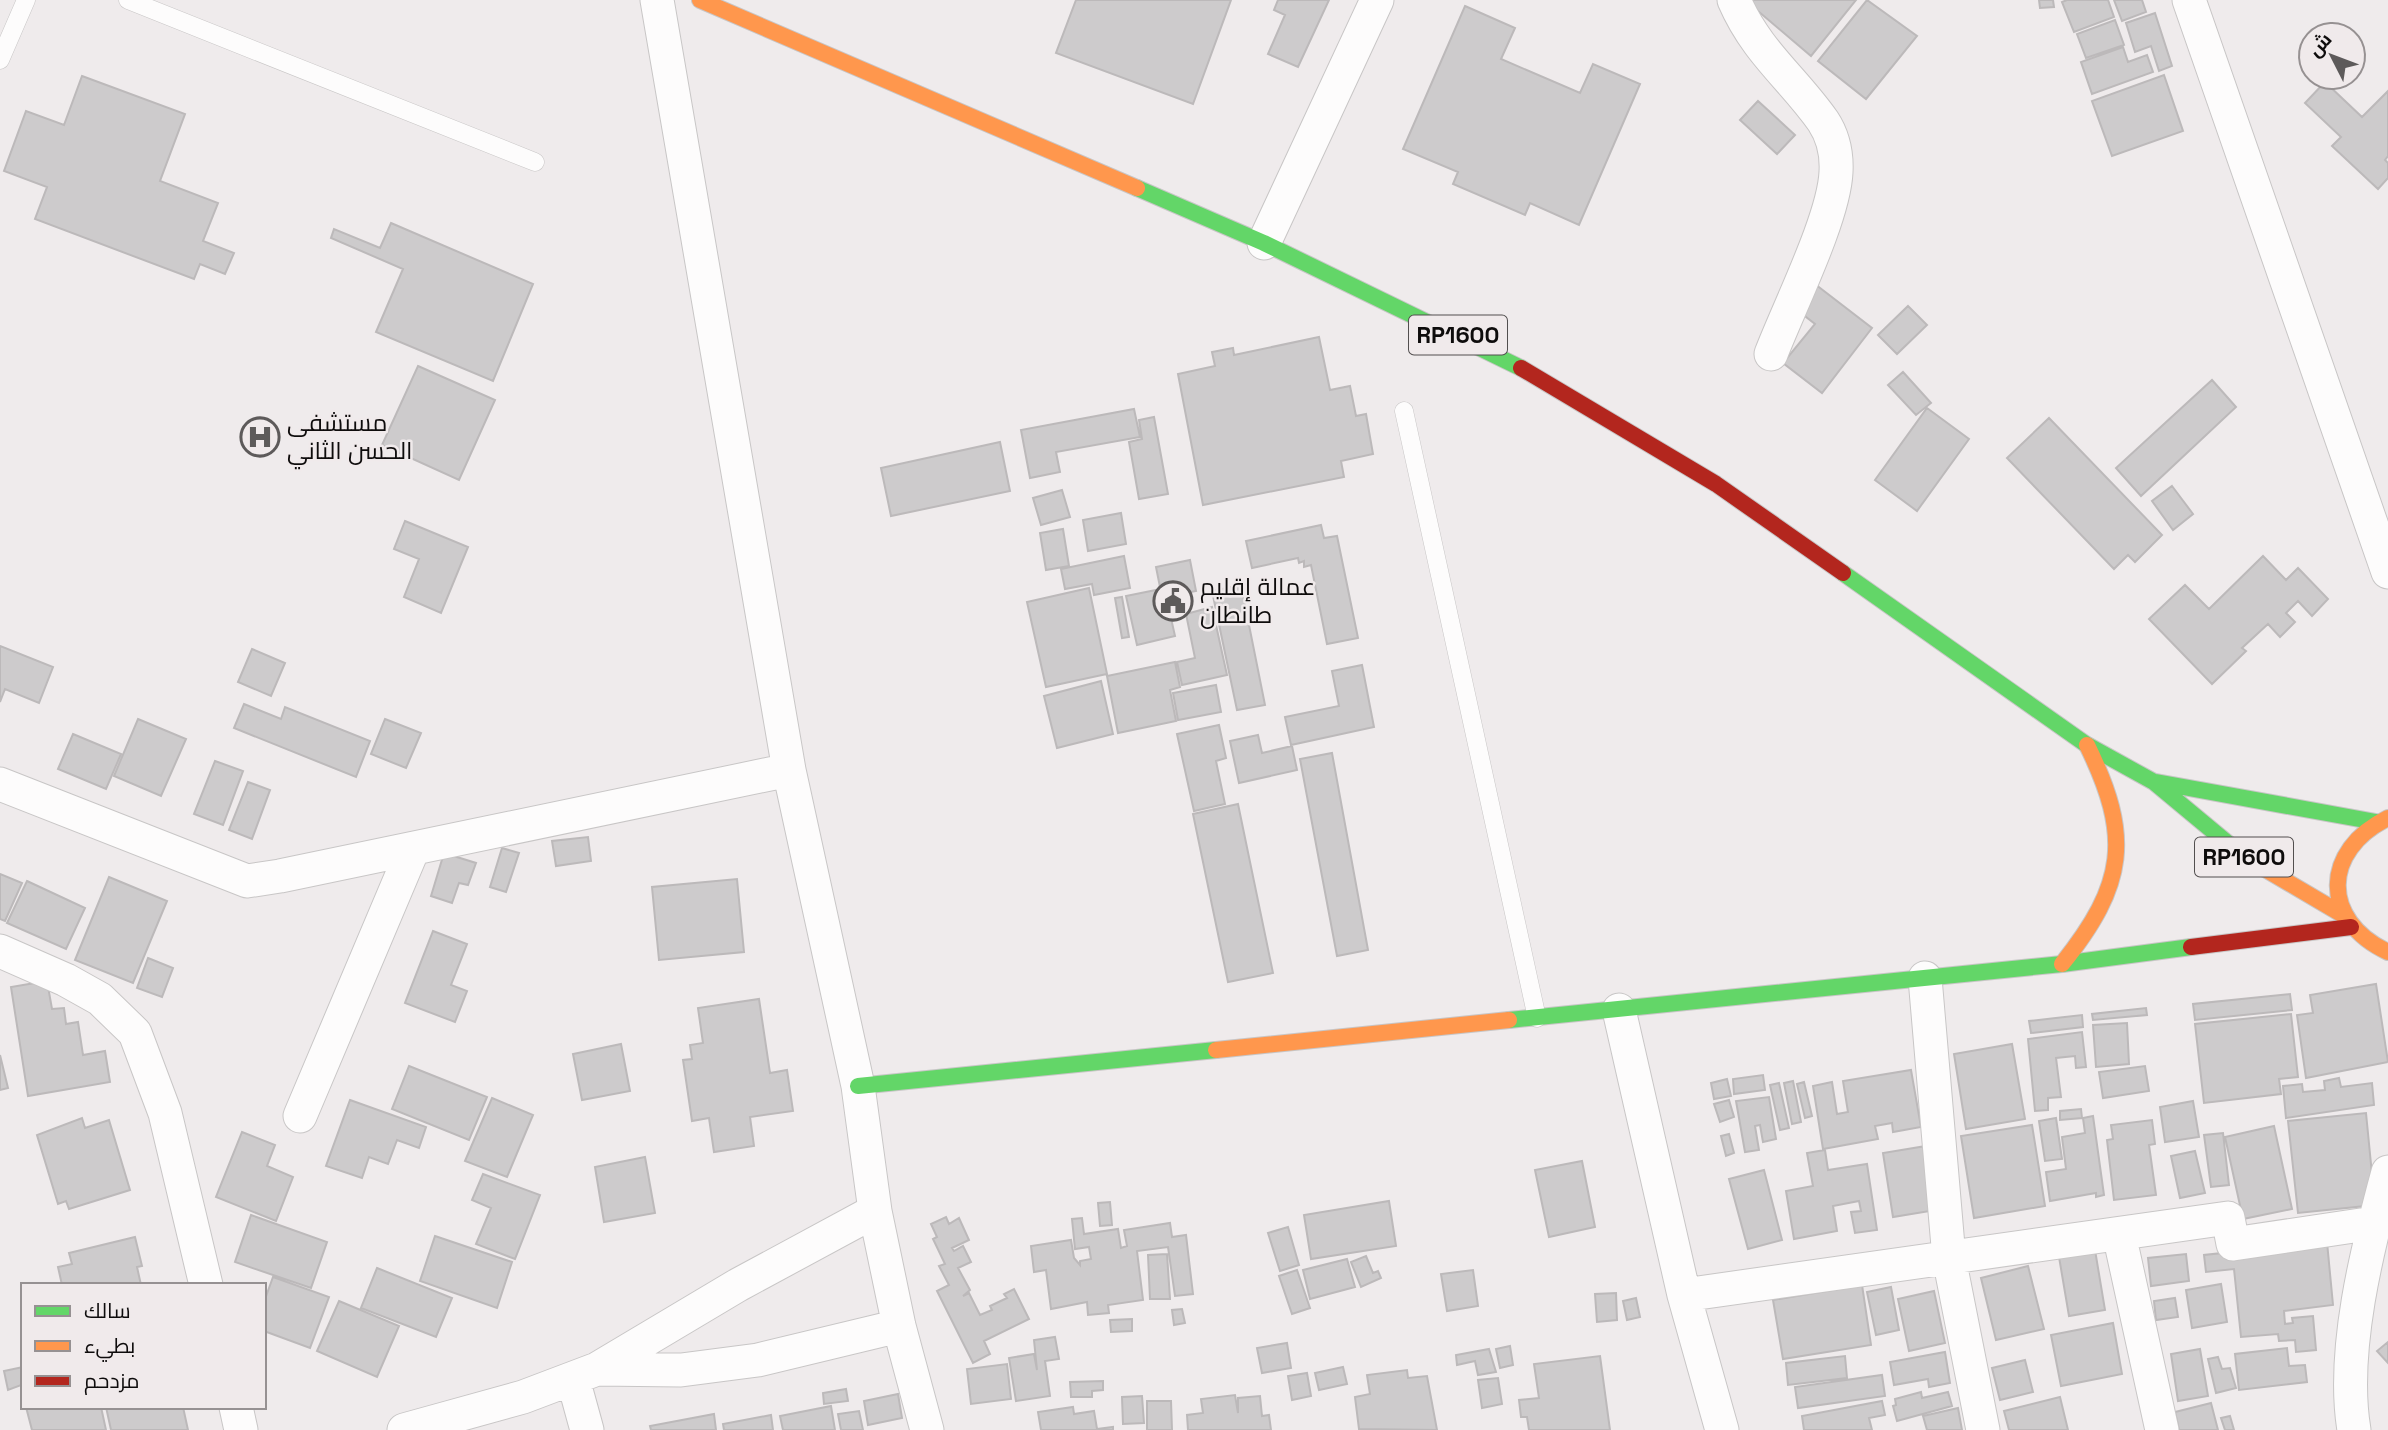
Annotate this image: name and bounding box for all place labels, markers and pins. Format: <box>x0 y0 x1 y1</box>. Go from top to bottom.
place label: مستشفى الحسن الثاني <box>287 407 413 470</box>
hospital icon: مستشفى الحسن الثاني <box>239 416 281 458</box>
place label: عمالة إقليم طانطان <box>1200 571 1315 630</box>
public building icon: عمالة إقليم طانطان <box>1152 580 1194 622</box>

